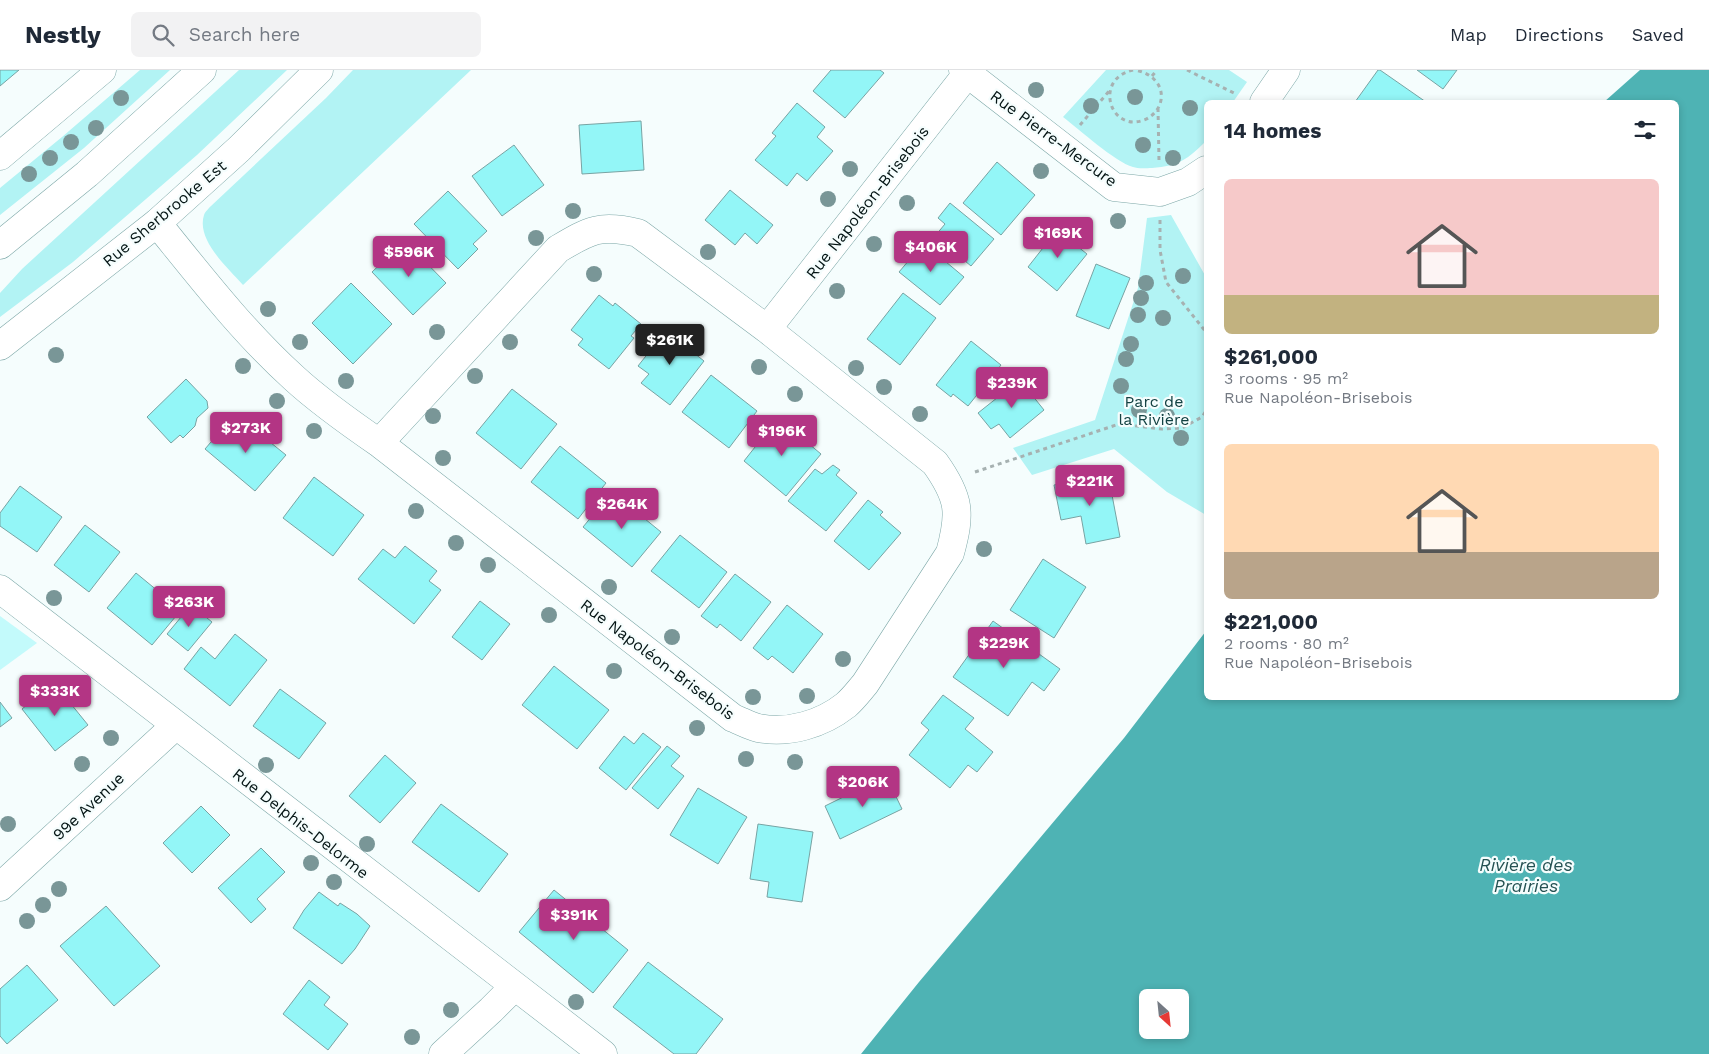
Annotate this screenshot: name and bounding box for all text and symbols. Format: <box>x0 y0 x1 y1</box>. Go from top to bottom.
search box <box>131 12 481 57</box>
text: Nestly <box>25 21 101 49</box>
icon: search <box>149 21 177 49</box>
text: Search here <box>189 23 300 46</box>
text: Map <box>1450 24 1487 45</box>
text: Directions <box>1515 24 1604 45</box>
text: Saved <box>1632 24 1684 45</box>
street label: Rue Pierre-Mercure <box>987 86 1121 191</box>
icon: filters <box>1631 116 1659 144</box>
text: 14 homes <box>1224 118 1321 143</box>
street label: Rue Napoléon-Brisebois <box>802 122 933 282</box>
street label: Rue Sherbrooke Est <box>99 156 230 271</box>
icon: home <box>1397 211 1487 301</box>
pin: $169K <box>1023 216 1093 259</box>
text: $169K <box>1034 223 1082 242</box>
pin: $406K <box>896 230 966 273</box>
pin: $596K <box>374 236 444 278</box>
text: $406K <box>905 237 957 256</box>
text: $596K <box>384 242 434 261</box>
pin: $261K <box>635 324 705 366</box>
text: $261K <box>646 330 694 349</box>
text: $261,000 <box>1224 344 1318 369</box>
pin: $239K <box>977 366 1047 409</box>
text: 3 rooms · 95 m² <box>1224 369 1348 388</box>
text: $239K <box>987 373 1037 392</box>
text: Rue Napoléon-Brisebois <box>1224 388 1412 407</box>
park label: Parc de la Rivière <box>1118 392 1190 429</box>
pin: $273K <box>211 412 281 454</box>
pin: $196K <box>747 414 817 457</box>
text: $273K <box>221 418 271 437</box>
text: $196K <box>758 421 806 440</box>
pin: $221K <box>1055 464 1125 507</box>
text: $221K <box>1066 471 1114 490</box>
icon: home <box>1397 476 1487 566</box>
pin: $264K <box>587 488 657 530</box>
text: $264K <box>596 494 648 513</box>
pin: $263K <box>154 586 224 628</box>
text: $263K <box>164 592 214 611</box>
street label: Rue Napoléon-Brisebois <box>577 595 739 724</box>
text: $221,000 <box>1224 609 1318 634</box>
pin: $229K <box>969 626 1039 669</box>
text: $229K <box>979 633 1029 652</box>
text: 2 rooms · 80 m² <box>1224 634 1349 653</box>
text: Rue Napoléon-Brisebois <box>1224 653 1412 672</box>
pin: $333K <box>20 674 90 717</box>
text: $333K <box>30 681 80 700</box>
street label: Rue Delphis-Delorme <box>229 764 373 883</box>
pin: $206K <box>828 766 898 808</box>
street label: 99e Avenue <box>49 769 128 844</box>
text: $206K <box>837 772 889 791</box>
water label: Rivière des Prairies <box>1479 854 1573 896</box>
pin: $391K <box>539 898 609 941</box>
text: $391K <box>550 905 598 924</box>
north arrow <box>1139 989 1189 1039</box>
map controls <box>1139 989 1189 1039</box>

